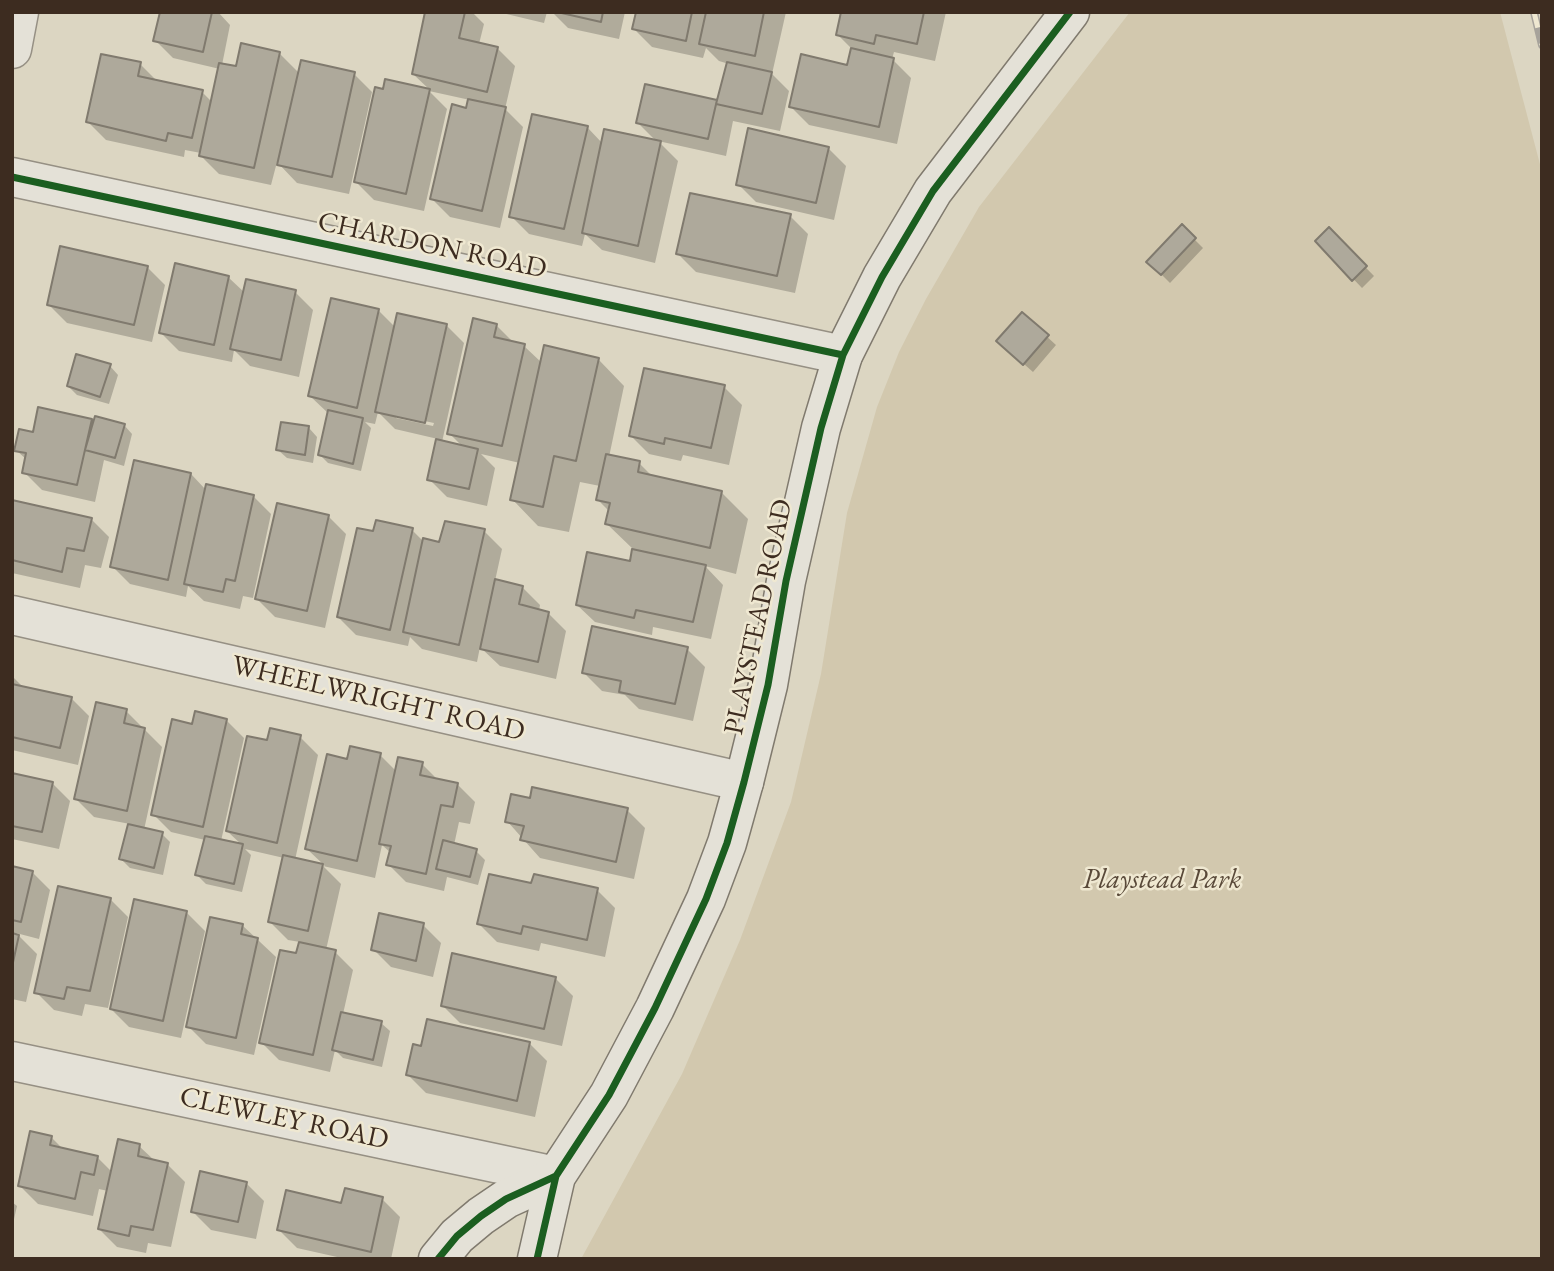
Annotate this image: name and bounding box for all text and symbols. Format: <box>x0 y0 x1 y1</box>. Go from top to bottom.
street label: CHARDON ROAD <box>314 205 550 287</box>
street label: PLAYSTEAD ROAD <box>718 496 800 738</box>
street label: WHEELWRIGHT ROAD <box>228 649 528 749</box>
park label: Playstead Park <box>1083 863 1241 897</box>
street label: CLEWLEY ROAD <box>177 1080 391 1158</box>

